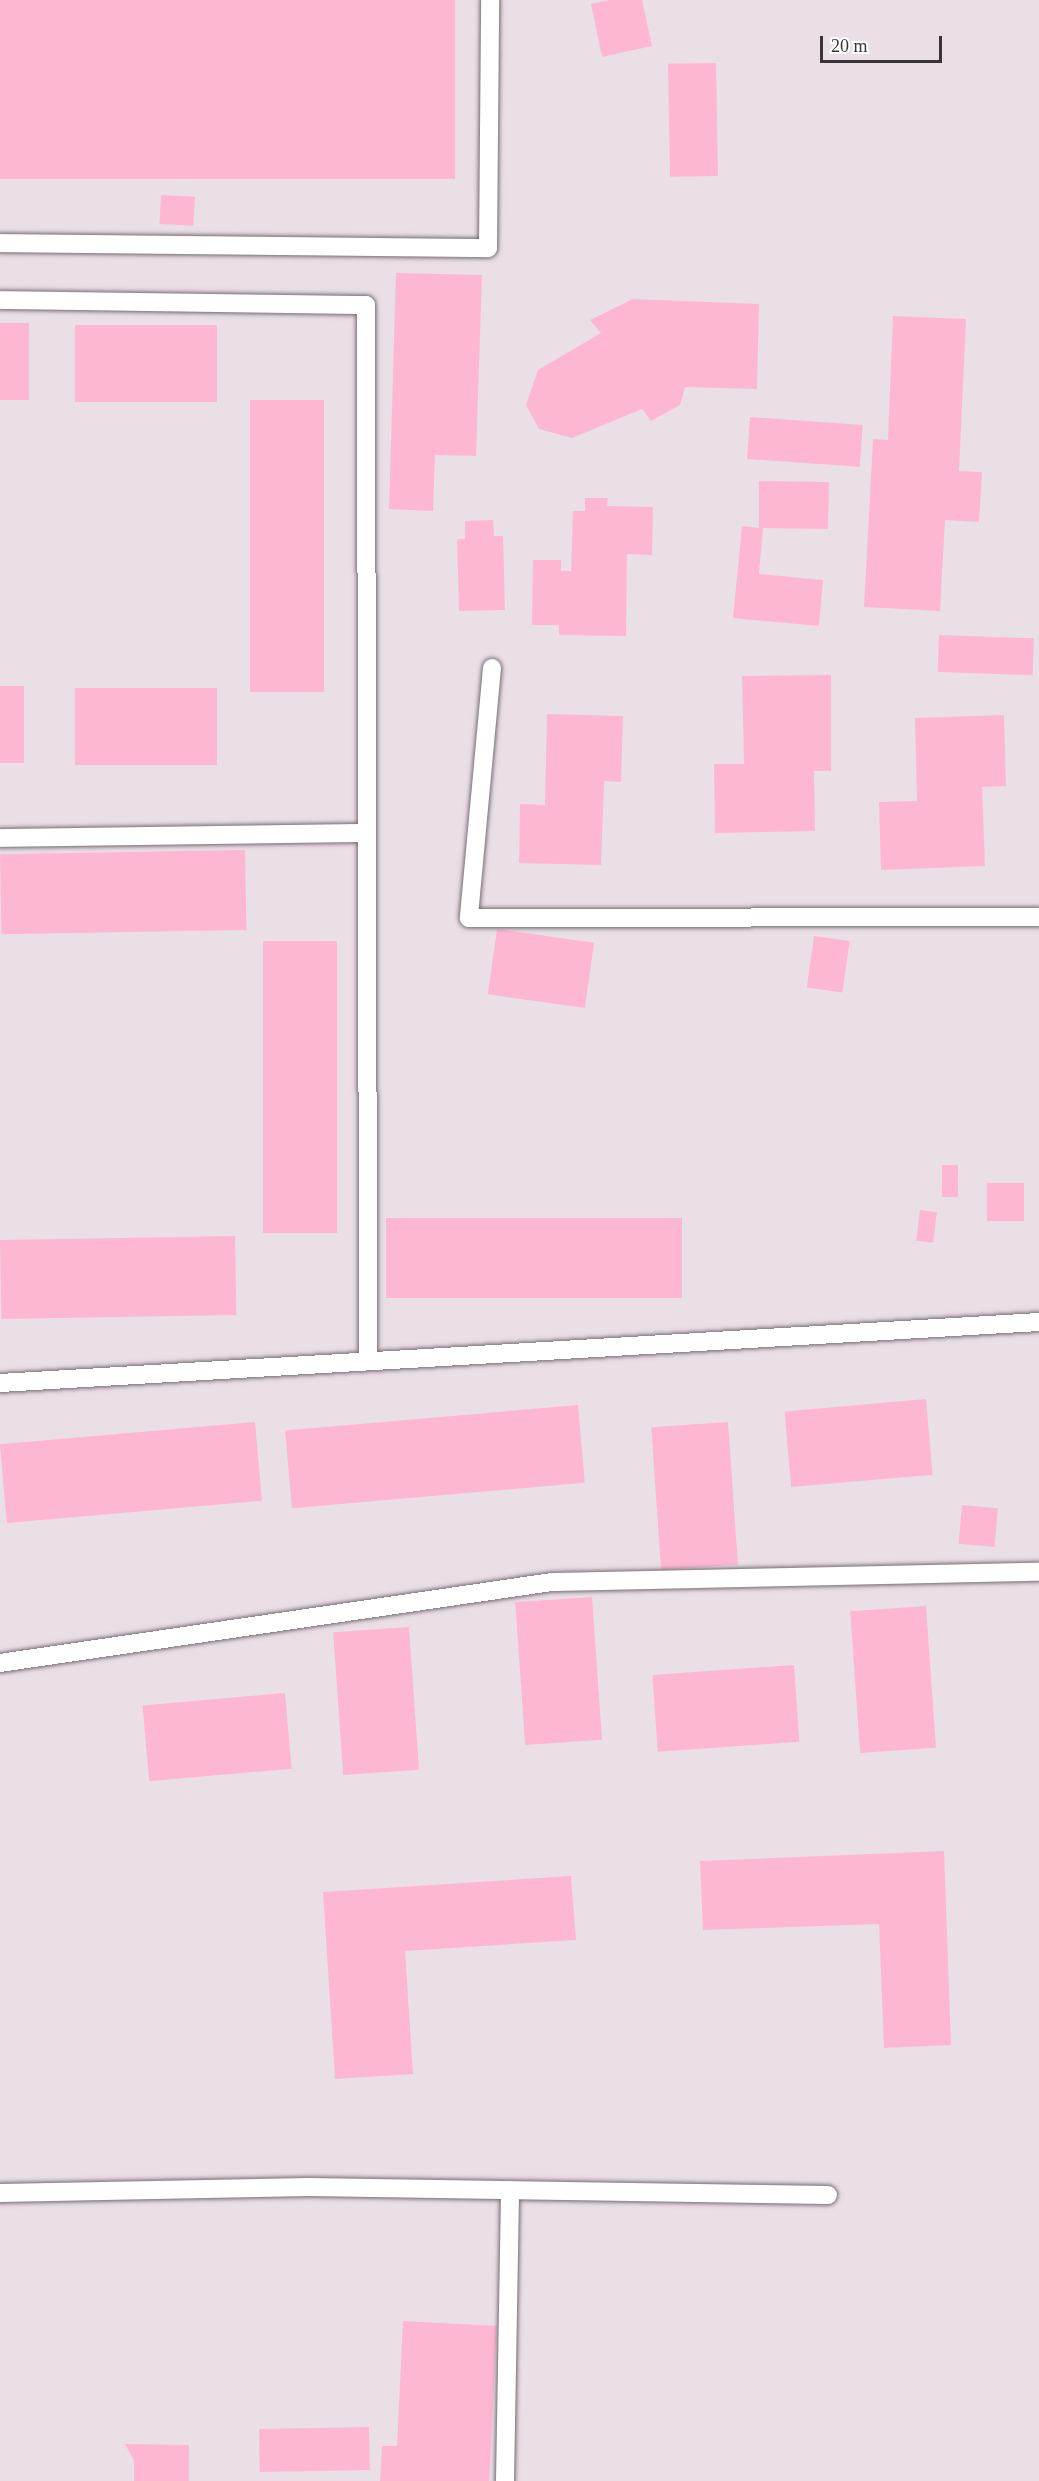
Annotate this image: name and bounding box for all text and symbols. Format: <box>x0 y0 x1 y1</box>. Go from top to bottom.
scale bar <box>823 24 944 62</box>
text: 20 m <box>831 36 868 56</box>

